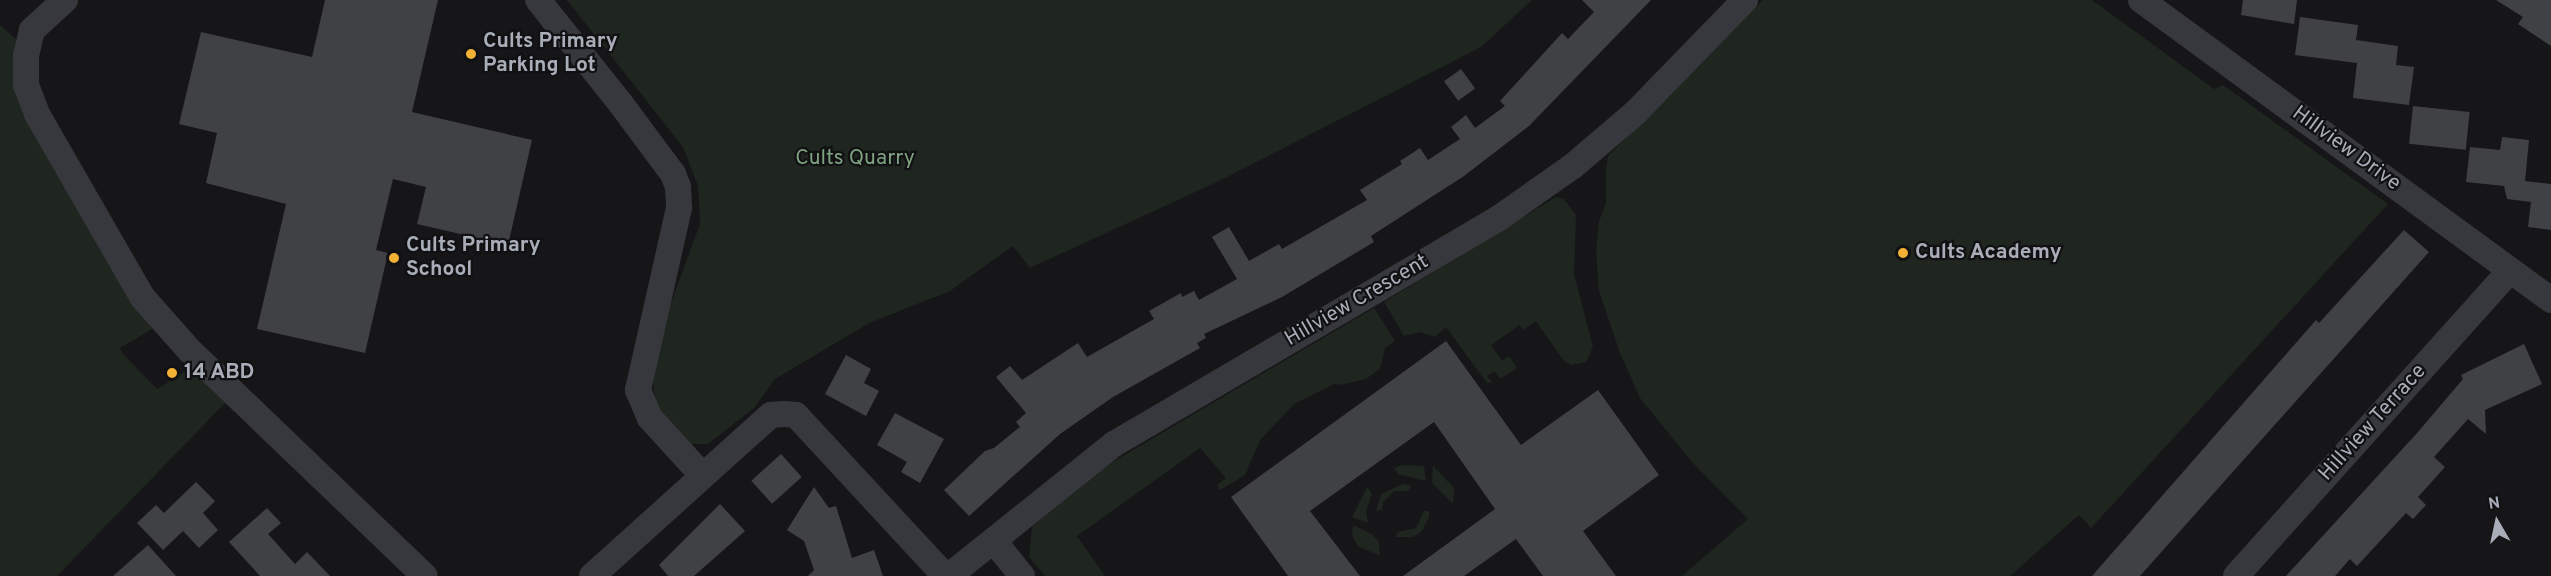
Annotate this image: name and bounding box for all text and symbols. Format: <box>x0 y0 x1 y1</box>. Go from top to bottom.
place label: Cults Primary Parking Lot <box>483 29 618 79</box>
marker: Cults Primary Parking Lot <box>464 47 478 61</box>
street label: Hillview Drive <box>2287 101 2405 197</box>
park label: Cults Quarry <box>795 146 915 172</box>
place label: Cults Primary School <box>406 233 541 283</box>
place label: Cults Academy <box>1915 240 2063 266</box>
marker: Cults Academy <box>1896 246 1910 260</box>
street label: Hillview Crescent <box>1281 250 1433 352</box>
marker: Cults Primary School <box>387 251 401 265</box>
street label: Hillview Terrace <box>2314 359 2432 487</box>
place label: 14 ABD <box>184 360 255 386</box>
marker: 14 ABD <box>165 366 179 380</box>
north arrow <box>2467 492 2527 552</box>
text: N <box>2487 493 2501 515</box>

